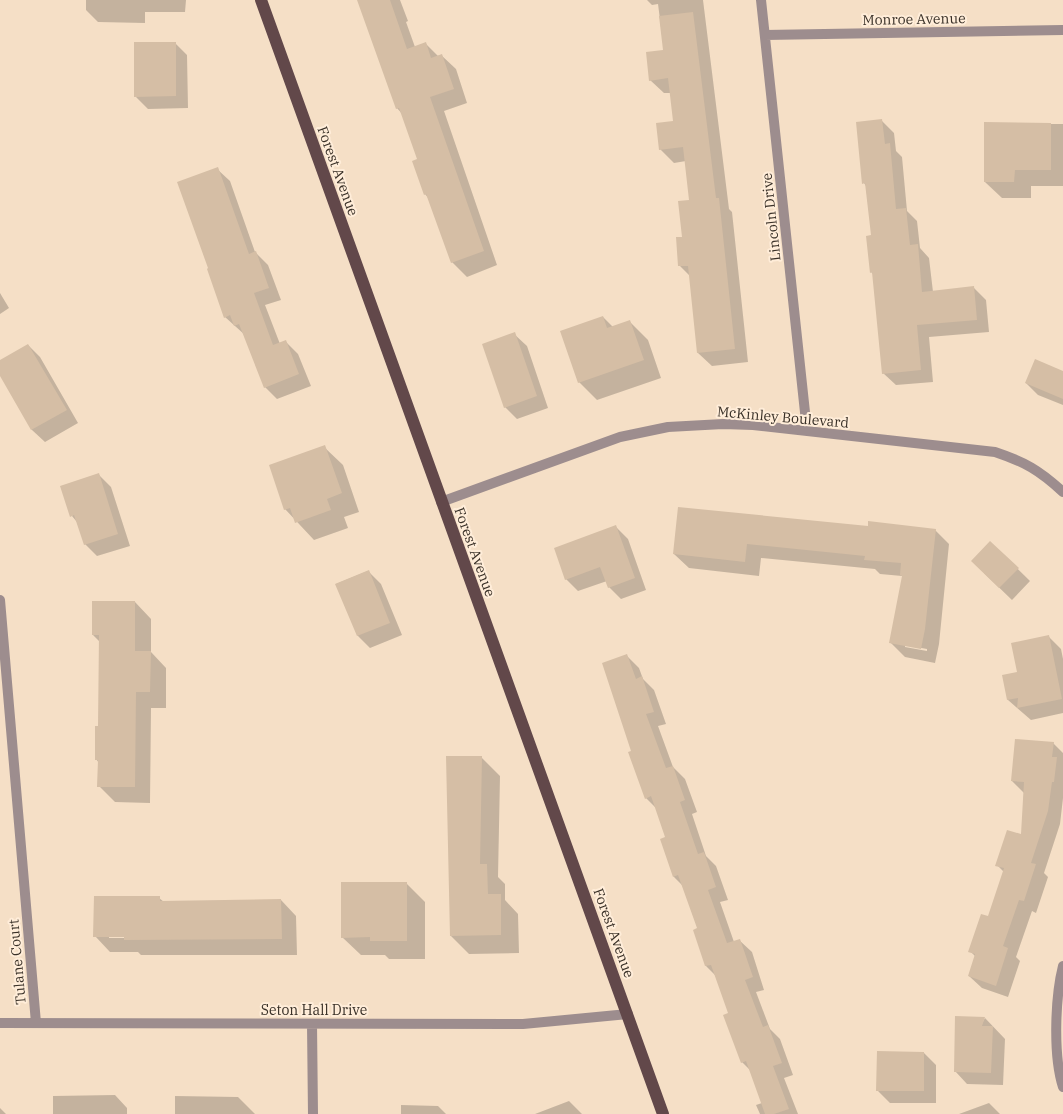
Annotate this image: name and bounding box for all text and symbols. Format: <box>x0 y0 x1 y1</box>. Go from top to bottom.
street label: Monroe Avenue <box>862 9 966 29</box>
street label: Forest Avenue <box>313 124 363 218</box>
street label: Lincoln Drive <box>757 172 785 262</box>
street label: McKinley Boulevard <box>716 402 850 432</box>
street label: Forest Avenue <box>450 505 500 599</box>
street label: Forest Avenue <box>589 886 639 980</box>
street label: Tulane Court <box>4 918 30 1006</box>
street label: Seton Hall Drive <box>261 1001 367 1019</box>

